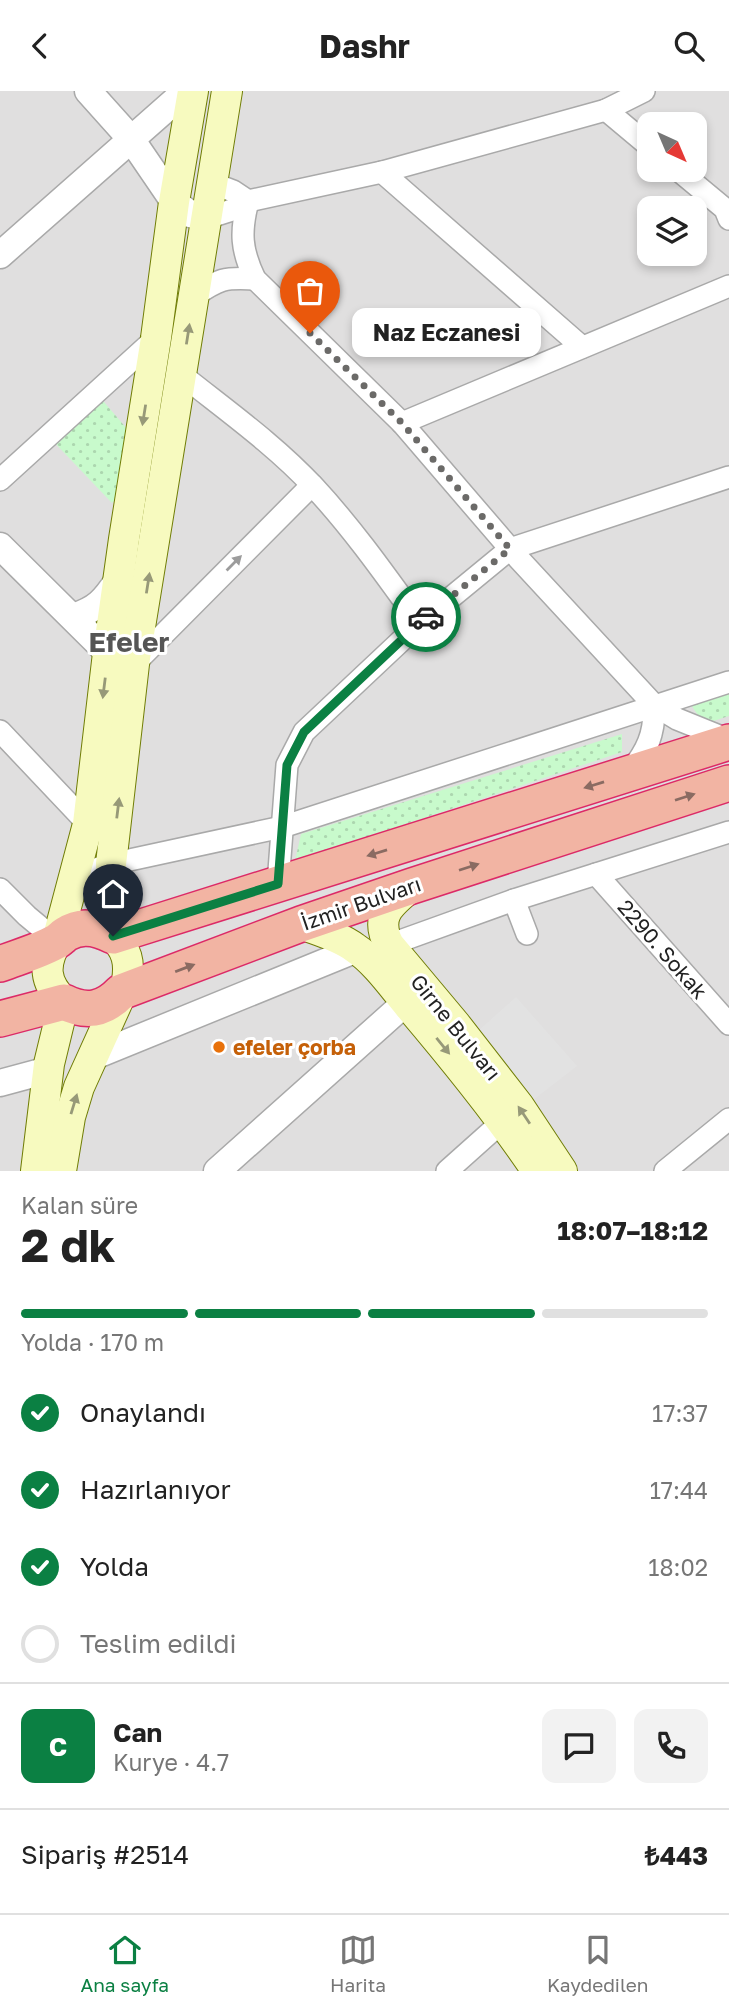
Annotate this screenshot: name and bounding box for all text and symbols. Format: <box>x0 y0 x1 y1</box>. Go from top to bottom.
icon: back <box>21 27 59 65</box>
text: Dashr <box>319 27 410 65</box>
icon: search <box>670 27 708 65</box>
north arrow <box>637 112 707 182</box>
map controls <box>637 112 707 266</box>
button: layers <box>637 196 707 266</box>
pin <box>280 261 340 333</box>
icon: bag <box>291 272 329 310</box>
callout: Naz Eczanesi <box>352 309 541 357</box>
text: Naz Eczanesi <box>373 318 520 346</box>
one-way arrow <box>183 323 194 345</box>
one-way arrow <box>138 404 149 426</box>
one-way arrow <box>225 556 242 572</box>
one-way arrow <box>143 572 154 594</box>
courier <box>391 582 461 652</box>
icon: car <box>407 598 445 636</box>
district label: Efeler <box>89 625 169 658</box>
one-way arrow <box>99 677 110 699</box>
one-way arrow <box>583 780 604 790</box>
one-way arrow <box>675 791 696 802</box>
one-way arrow <box>113 797 124 819</box>
one-way arrow <box>366 848 387 859</box>
one-way arrow <box>459 862 480 872</box>
pin <box>83 864 143 936</box>
street label: İzmir Bulvarı <box>298 870 424 936</box>
icon: home <box>94 875 132 913</box>
street label: 2290. Sokak <box>613 894 713 1004</box>
one-way arrow <box>175 962 196 973</box>
street label: Girne Bulvarı <box>405 969 507 1085</box>
place label: efeler çorba <box>233 1034 356 1060</box>
one-way arrow <box>435 1037 449 1055</box>
marker: efeler çorba <box>211 1039 227 1055</box>
one-way arrow <box>69 1093 79 1114</box>
one-way arrow <box>518 1105 531 1124</box>
text: Kalan süre <box>21 1191 138 1219</box>
text: 18:07–18:12 <box>557 1215 708 1246</box>
text: 2 dk <box>21 1217 116 1272</box>
text: Yolda · 170 m <box>21 1328 164 1356</box>
icon: check <box>21 1394 59 1432</box>
text: Onaylandı <box>80 1397 206 1428</box>
text: 17:37 <box>652 1399 708 1427</box>
icon: check <box>21 1471 59 1509</box>
text: Hazırlanıyor <box>80 1474 231 1505</box>
text: 17:44 <box>650 1476 708 1504</box>
icon: check <box>21 1548 59 1586</box>
text: Yolda <box>80 1551 149 1582</box>
text: 18:02 <box>648 1553 708 1581</box>
text: Teslim edildi <box>80 1628 237 1659</box>
button: chat <box>542 1709 616 1783</box>
button: phone <box>634 1709 708 1783</box>
text: Can <box>113 1717 162 1748</box>
text: C <box>49 1731 67 1762</box>
text: Kurye · 4.7 <box>113 1748 229 1776</box>
text: Sipariş #2514 <box>21 1839 189 1870</box>
text: ₺443 <box>645 1840 708 1871</box>
tab: Ana sayfa <box>80 1931 169 1996</box>
tab: Harita <box>330 1931 386 1996</box>
tab: Kaydedilen <box>547 1931 649 1996</box>

